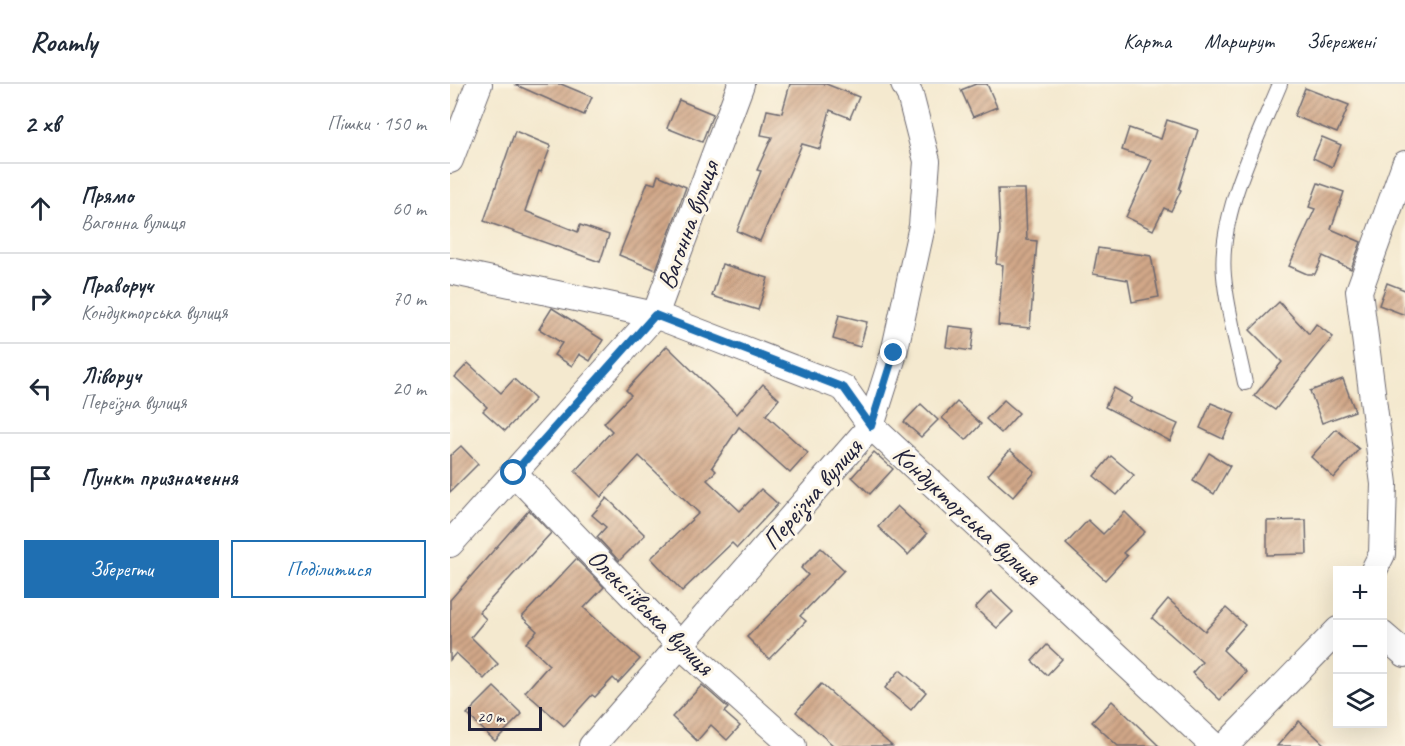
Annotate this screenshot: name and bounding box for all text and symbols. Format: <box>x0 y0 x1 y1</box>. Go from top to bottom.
text: Roamly <box>30 24 97 59</box>
text: Карта <box>1123 28 1171 54</box>
text: Маршрут <box>1204 28 1274 54</box>
text: Збережені <box>1307 28 1375 54</box>
text: 2 хв <box>24 107 59 140</box>
text: Пішки · 150 m <box>327 111 426 136</box>
street label: Вагонна вулиця <box>650 154 727 294</box>
text: Прямо <box>81 182 133 210</box>
icon: ahead <box>24 192 57 225</box>
text: 60 m <box>392 196 426 221</box>
text: Вагонна вулиця <box>81 210 184 235</box>
text: Праворуч <box>81 272 153 300</box>
icon: right <box>24 282 57 315</box>
text: 70 m <box>392 286 426 311</box>
text: Кондукторська вулиця <box>81 300 227 325</box>
route end <box>880 339 906 365</box>
text: Ліворуч <box>81 362 141 390</box>
icon: left <box>24 372 57 405</box>
text: 20 m <box>392 376 426 401</box>
text: Переїзна вулиця <box>81 390 186 415</box>
street label: Переїзна вулиця <box>755 430 871 557</box>
street label: Кондукторська вулиця <box>886 438 1049 593</box>
route start <box>500 459 526 485</box>
icon: arrive <box>24 462 57 495</box>
text: Пункт призначення <box>81 464 238 492</box>
button: Зберегти <box>24 540 219 598</box>
button: Поділитися <box>231 540 426 598</box>
street label: Олексіївська вулиця <box>581 542 722 683</box>
map controls <box>1333 566 1387 728</box>
button: + <box>1333 566 1387 620</box>
button: − <box>1333 620 1387 674</box>
button: layers <box>1333 674 1387 728</box>
scale bar <box>468 704 542 732</box>
text: 20 m <box>477 707 504 727</box>

